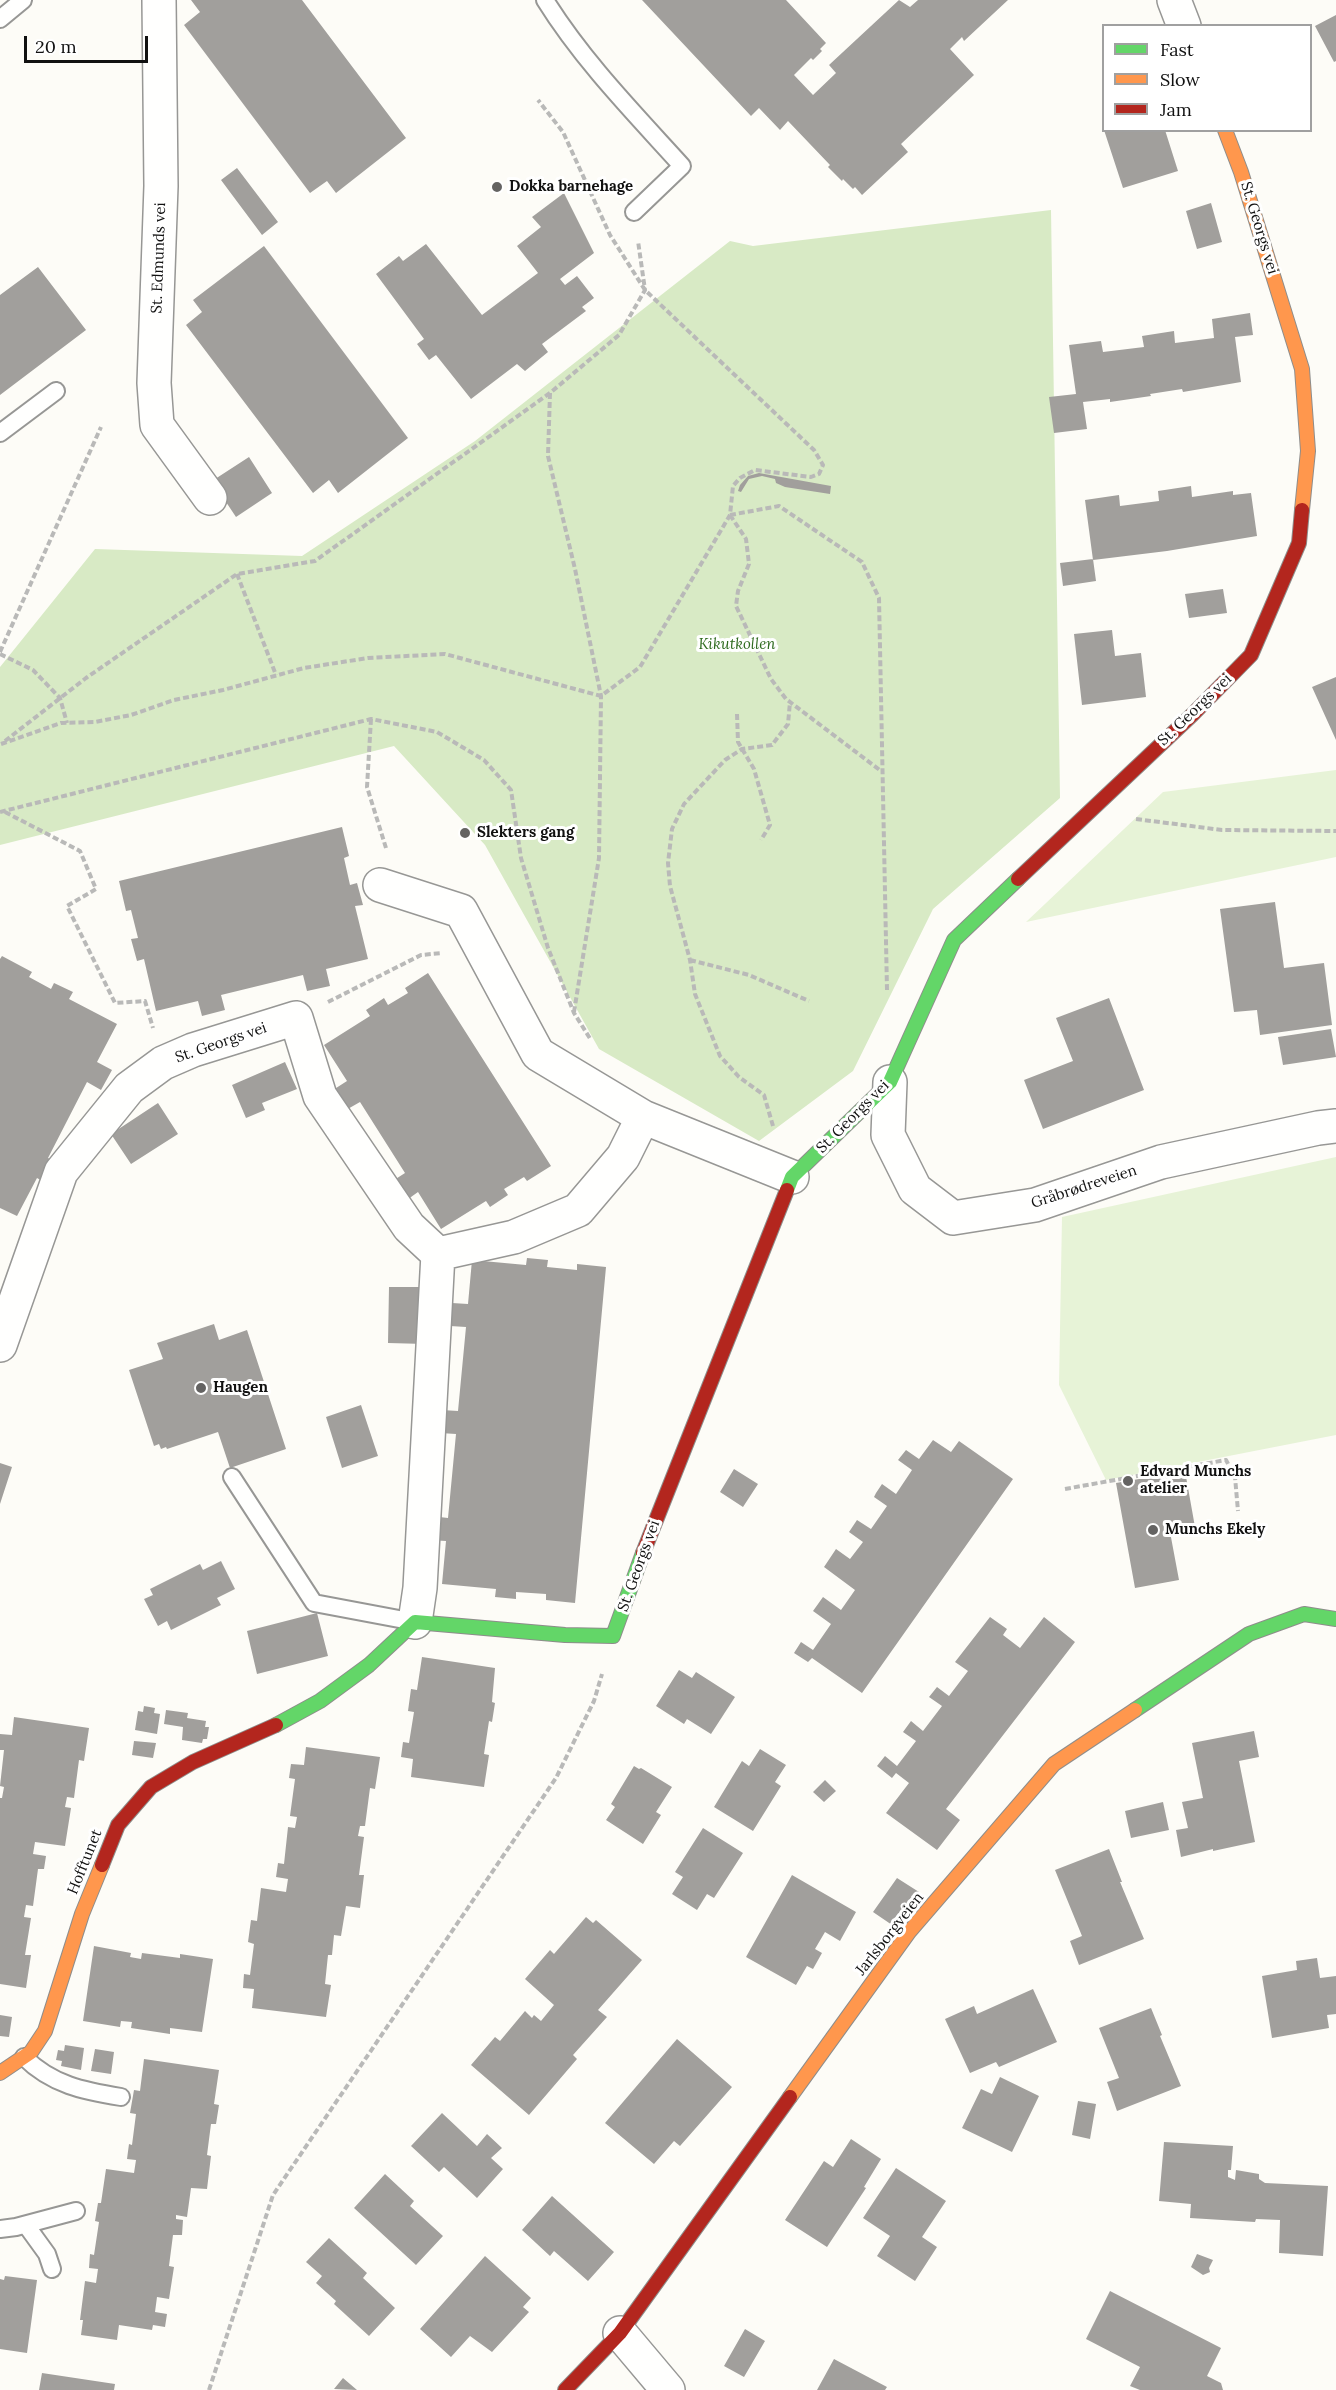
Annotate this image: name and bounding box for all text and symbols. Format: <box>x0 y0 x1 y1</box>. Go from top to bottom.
scale bar <box>27 24 152 62</box>
legend <box>1102 24 1312 132</box>
text: 20 m <box>35 35 77 58</box>
text: Fast <box>1160 38 1194 61</box>
text: Slow <box>1160 68 1200 91</box>
text: Jam <box>1160 98 1192 121</box>
place label: Dokka barnehage <box>509 178 633 196</box>
marker: Dokka barnehage <box>490 180 504 194</box>
street label: St. Georgs vei <box>1236 180 1282 276</box>
street label: St. Edmunds vei <box>148 202 170 314</box>
park label: Kikutkollen <box>698 636 776 654</box>
street label: St. Georgs vei <box>1154 670 1236 750</box>
place label: Slekters gang <box>477 824 574 842</box>
marker: Slekters gang <box>458 826 472 840</box>
street label: St. Georgs vei <box>173 1019 269 1067</box>
street label: St. Georgs vei <box>813 1077 893 1157</box>
street label: Gråbrødreveien <box>1029 1161 1139 1213</box>
place label: Haugen <box>213 1379 268 1397</box>
marker: Haugen <box>194 1381 208 1395</box>
place label: Edvard Munchs atelier <box>1140 1463 1251 1498</box>
marker: Edvard Munchs atelier <box>1121 1474 1135 1488</box>
street label: St. Georgs vei <box>614 1518 664 1614</box>
place label: Munchs Ekely <box>1165 1521 1265 1539</box>
marker: Munchs Ekely <box>1146 1523 1160 1537</box>
street label: Hofftunet <box>64 1827 106 1897</box>
street label: Jarlsborgveien <box>852 1889 928 1979</box>

